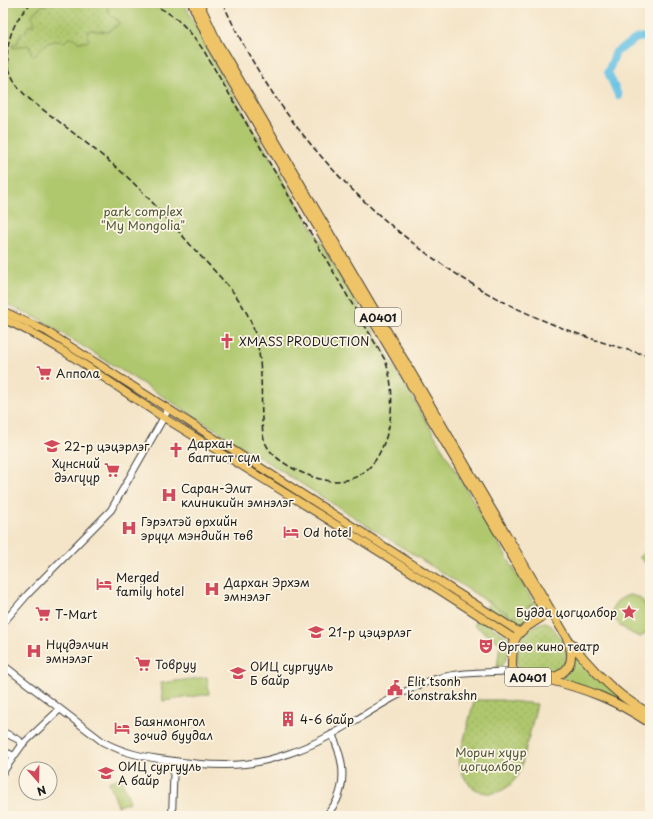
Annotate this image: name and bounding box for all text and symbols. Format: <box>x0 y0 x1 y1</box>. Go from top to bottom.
park label: park complex "My Mongolia" <box>101 202 185 234</box>
road number: A0401 <box>355 308 401 326</box>
church icon: XMASS PRODUCTION <box>218 332 236 350</box>
place label: XMASS PRODUCTION <box>239 332 370 350</box>
supermarket icon: Аппола <box>35 364 53 382</box>
place label: Аппола <box>56 364 101 382</box>
place label: Дархан баптист сүм <box>187 434 260 466</box>
school or university icon: 22-р цэцэрлэг <box>43 437 61 455</box>
place label: 22-р цэцэрлэг <box>64 437 150 455</box>
church icon: Дархан баптист сүм <box>167 441 185 459</box>
place label: Хүнсний дэлгүүр <box>52 454 100 486</box>
supermarket icon: Хүнсний дэлгүүр <box>103 461 121 479</box>
place label: Саран-Элит клиникийн эмнэлэг <box>181 479 294 511</box>
hospital icon: Саран-Элит клиникийн эмнэлэг <box>160 486 178 504</box>
place label: Гэрэлтэй өрхийн эрүүл мэндийн төв <box>141 512 253 544</box>
hospital icon: Гэрэлтэй өрхийн эрүүл мэндийн төв <box>120 519 138 537</box>
hotel icon: Od hotel <box>282 523 300 541</box>
place label: Od hotel <box>303 523 352 541</box>
place label: Merged family hotel <box>116 568 184 600</box>
place label: Дархан Эрхэм эмнэлэг <box>223 573 310 605</box>
hotel icon: Merged family hotel <box>95 575 113 593</box>
hospital icon: Дархан Эрхэм эмнэлэг <box>203 580 221 598</box>
place label: Будда цогцолбор <box>516 603 617 621</box>
place icon: Будда цогцолбор <box>620 603 638 621</box>
supermarket icon: T-Mart <box>34 605 52 623</box>
place label: T-Mart <box>55 605 97 623</box>
school or university icon: 21-р цэцэрлэг <box>307 623 325 641</box>
place label: 21-р цэцэрлэг <box>328 623 412 641</box>
place label: Нүүдэлчин эмнэлэг <box>46 635 109 667</box>
theatre icon: Өргөө кино театр <box>477 637 495 655</box>
place label: Өргөө кино театр <box>498 637 599 655</box>
hospital icon: Нүүдэлчин эмнэлэг <box>25 642 43 660</box>
supermarket icon: Товруу <box>134 655 152 673</box>
place label: Товруу <box>155 655 196 673</box>
place label: ОИЦ сургууль Б байр <box>250 657 333 689</box>
school or university icon: ОИЦ сургууль Б байр <box>229 664 247 682</box>
road number: A0401 <box>505 668 551 686</box>
place label: Elit tsonh konstrakshn <box>407 672 477 704</box>
public building icon: Elit tsonh konstrakshn <box>386 679 404 697</box>
building icon: 4-6 байр <box>279 710 297 728</box>
place label: 4-6 байр <box>300 710 354 728</box>
place label: Баянмонгол зочид буудал <box>133 712 213 744</box>
hotel icon: Баянмонгол зочид буудал <box>113 719 131 737</box>
park label: Морин хуур цогцолбор <box>455 743 527 775</box>
place label: ОИЦ сургууль А байр <box>118 757 201 789</box>
north arrow <box>18 761 58 801</box>
school or university icon: ОИЦ сургууль А байр <box>97 764 115 782</box>
text: N <box>34 781 49 800</box>

